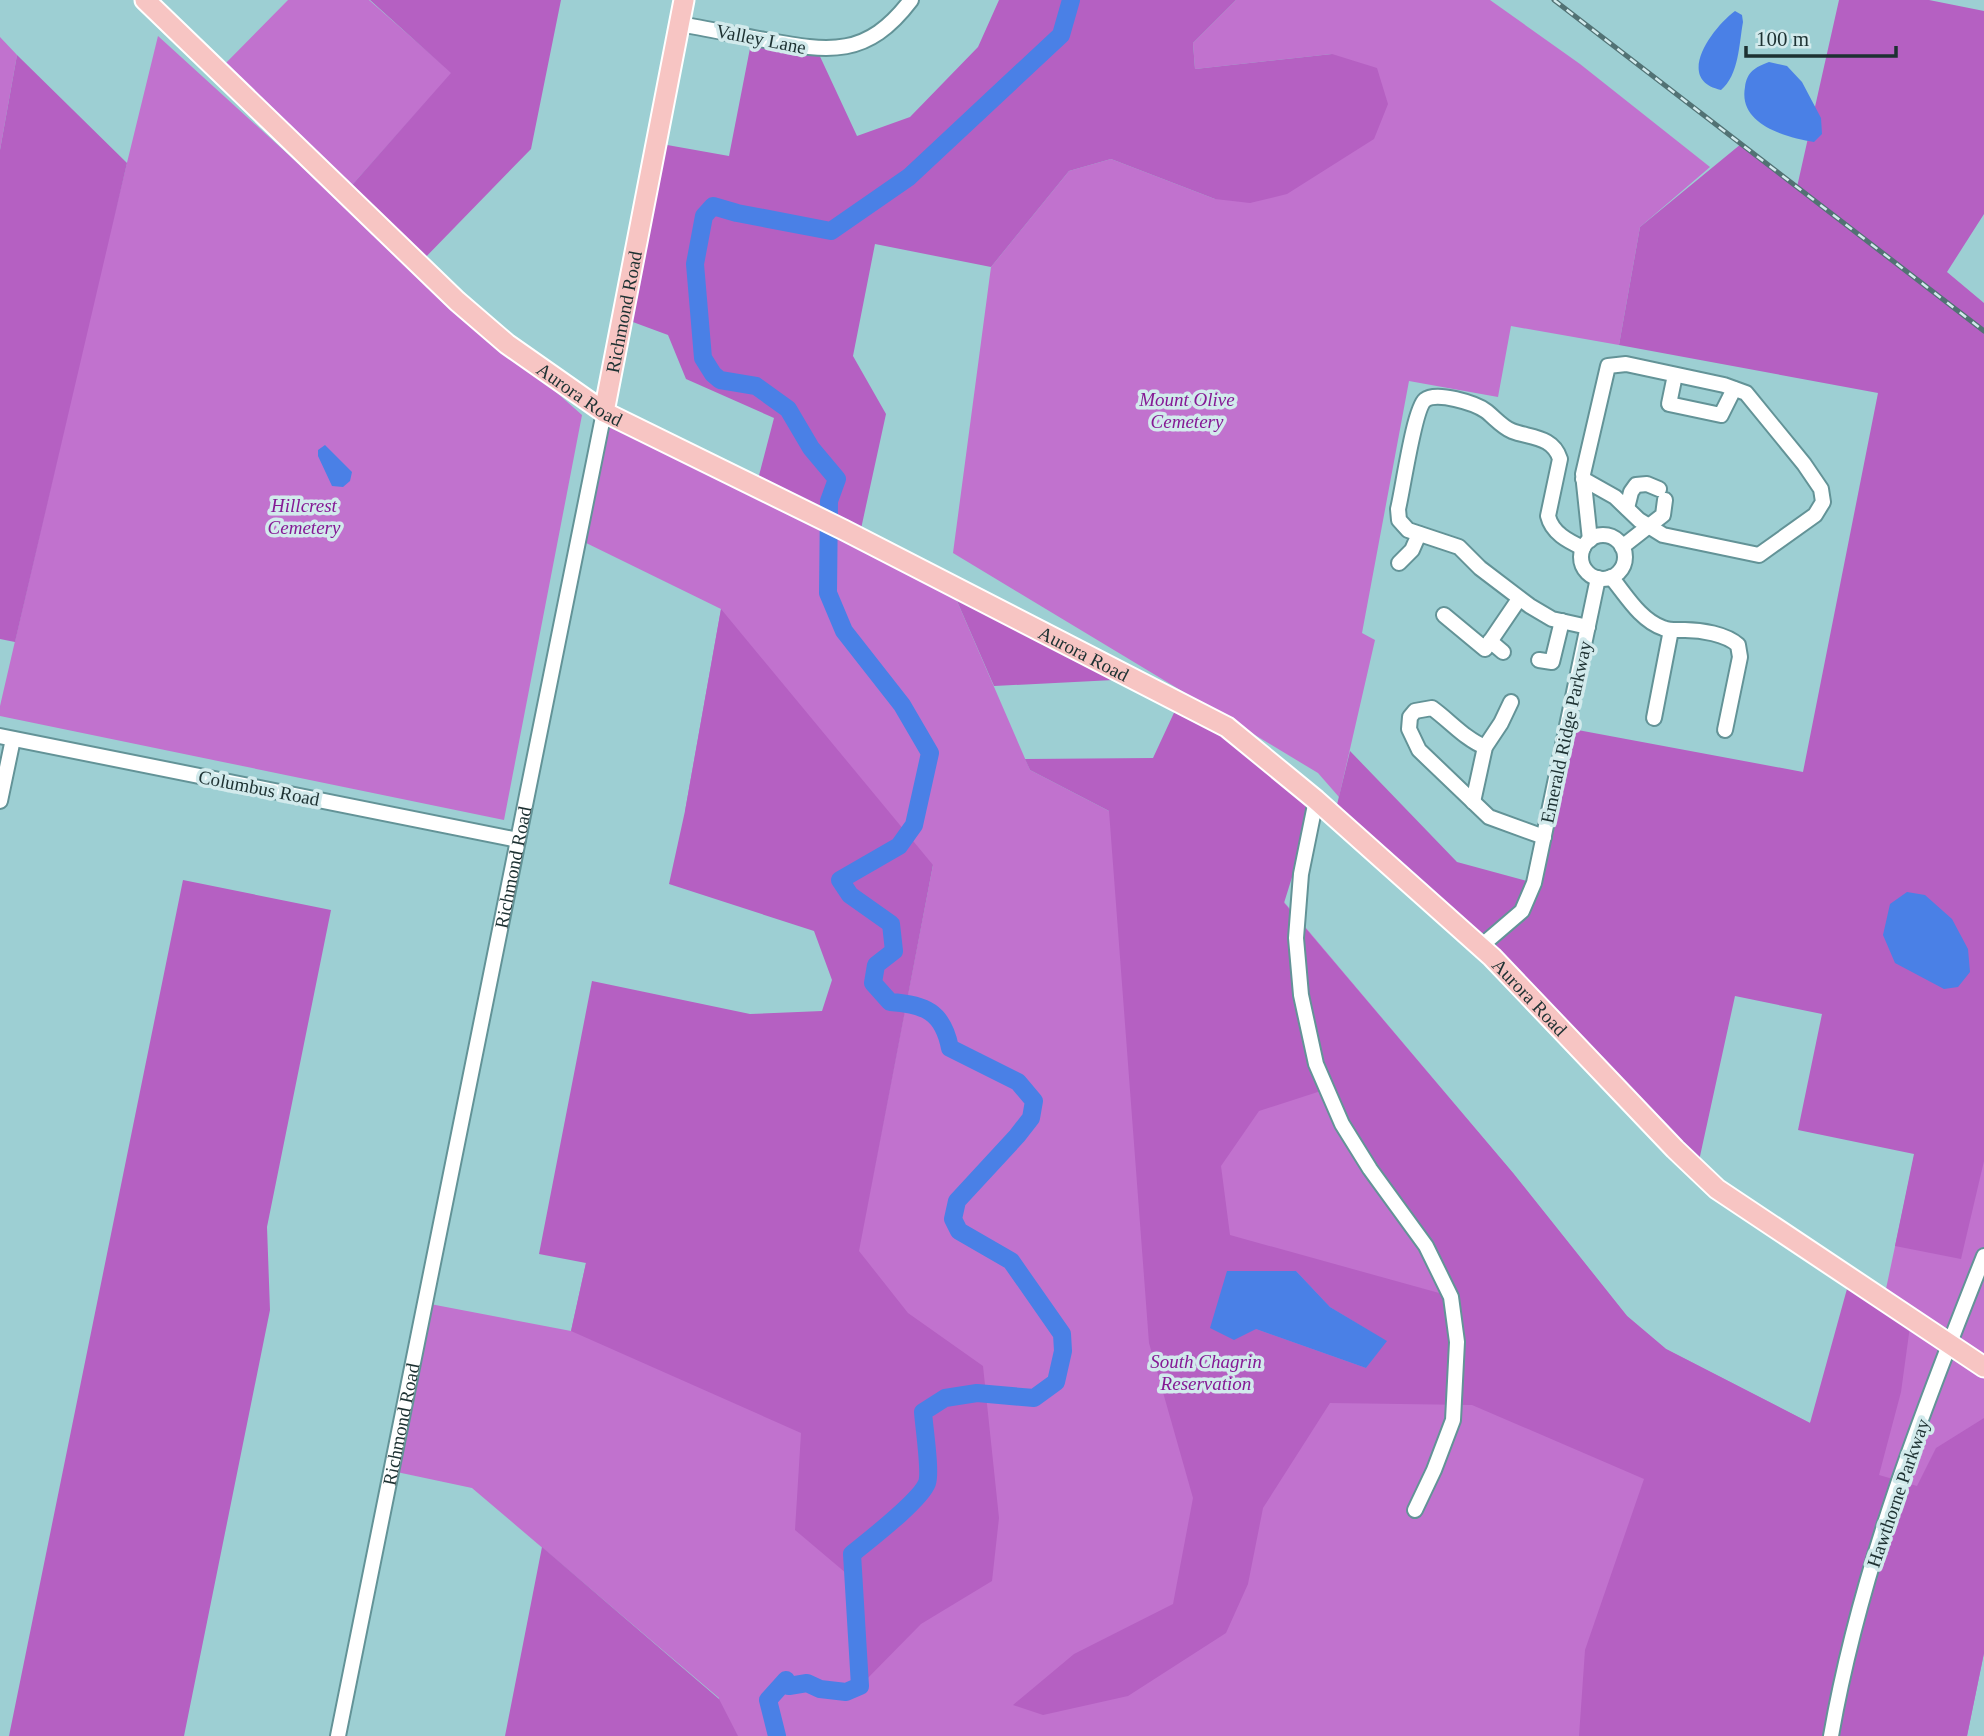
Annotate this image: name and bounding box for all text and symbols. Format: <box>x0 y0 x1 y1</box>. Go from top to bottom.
scale bar <box>1746 14 1896 58</box>
street label: Valley Lane <box>714 20 808 58</box>
text: 100 m <box>1756 27 1809 51</box>
street label: Richmond Road <box>601 248 646 375</box>
street label: Aurora Road <box>533 358 627 430</box>
park label: Mount Olive Cemetery <box>1138 389 1235 432</box>
park label: Hillcrest Cemetery <box>268 495 341 538</box>
street label: Aurora Road <box>1035 621 1133 685</box>
street label: Emerald Ridge Parkway <box>1536 639 1596 825</box>
street label: Columbus Road <box>197 766 322 810</box>
street label: Richmond Road <box>490 804 535 930</box>
street label: Aurora Road <box>1488 954 1572 1040</box>
park label: South Chagrin Reservation <box>1150 1351 1262 1394</box>
street label: Richmond Road <box>378 1361 423 1487</box>
street label: Hawthorne Parkway <box>1863 1416 1933 1570</box>

